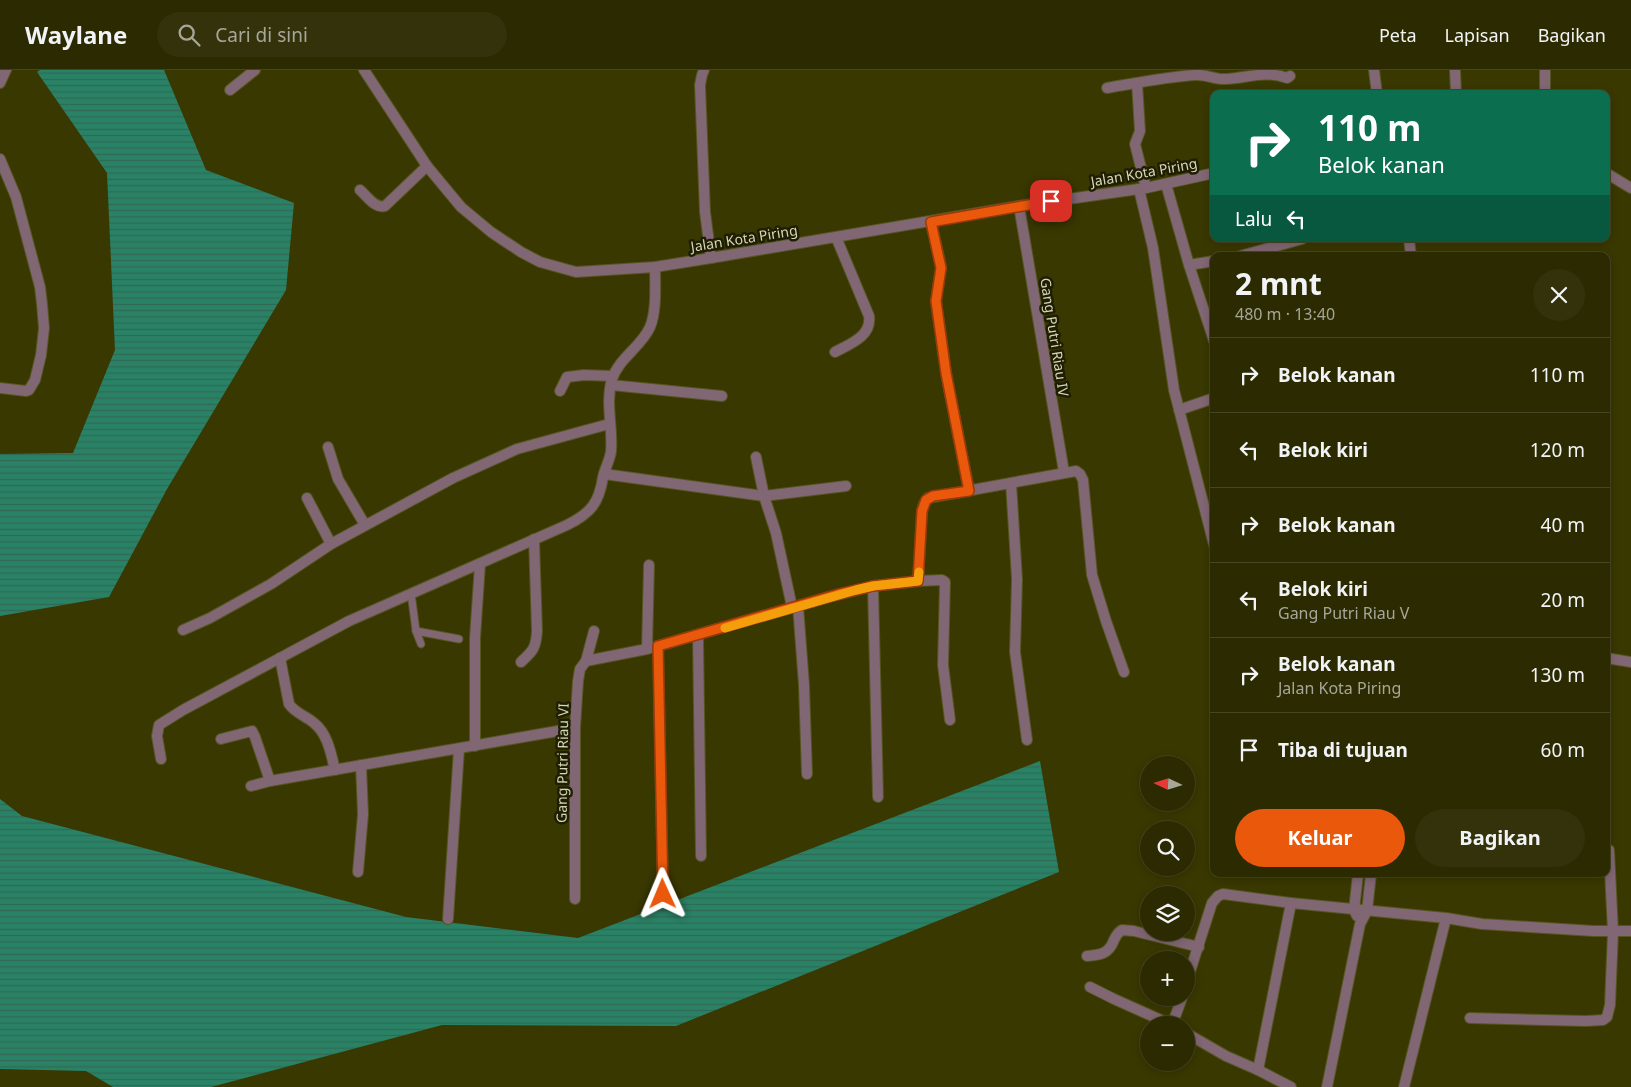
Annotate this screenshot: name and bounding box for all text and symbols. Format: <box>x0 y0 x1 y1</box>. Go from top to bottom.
search box <box>157 12 507 57</box>
text: Waylane <box>25 18 127 51</box>
icon: search <box>175 21 203 49</box>
text: Cari di sini <box>215 22 308 48</box>
text: Peta <box>1379 23 1417 47</box>
text: Lapisan <box>1445 23 1510 47</box>
text: Bagikan <box>1538 23 1606 47</box>
text: 110 m <box>1318 104 1421 151</box>
icon: right <box>1235 110 1300 175</box>
text: Belok kanan <box>1318 149 1445 179</box>
street label: Jalan Kota Piring <box>1087 153 1199 191</box>
pin <box>1030 180 1072 222</box>
icon: arrive <box>1037 187 1065 215</box>
icon: left <box>1282 205 1310 233</box>
text: Lalu <box>1235 206 1272 232</box>
street label: Jalan Kota Piring <box>687 220 799 256</box>
text: 2 mnt <box>1235 263 1322 304</box>
button: close <box>1533 269 1585 321</box>
street label: Gang Putri Riau IV <box>1036 276 1074 398</box>
text: 480 m · 13:40 <box>1235 303 1335 325</box>
icon: right <box>1235 361 1263 389</box>
text: Belok kanan <box>1278 362 1395 388</box>
text: 110 m <box>1530 362 1585 388</box>
icon: left <box>1235 436 1263 464</box>
text: Belok kiri <box>1278 437 1368 463</box>
text: 120 m <box>1530 437 1585 463</box>
icon: right <box>1235 511 1263 539</box>
text: Belok kanan <box>1278 512 1395 538</box>
text: 40 m <box>1541 512 1585 538</box>
text: Belok kiri <box>1278 576 1368 602</box>
icon: left <box>1235 586 1263 614</box>
text: 20 m <box>1541 587 1585 613</box>
text: Gang Putri Riau V <box>1278 602 1409 624</box>
text: Belok kanan <box>1278 651 1395 677</box>
icon: right <box>1235 661 1263 689</box>
text: 130 m <box>1530 662 1585 688</box>
text: Jalan Kota Piring <box>1278 677 1401 699</box>
street label: Gang Putri Riau VI <box>551 703 573 823</box>
icon: arrive <box>1235 736 1263 764</box>
text: Tiba di tujuan <box>1278 737 1408 763</box>
text: 60 m <box>1541 737 1585 763</box>
north arrow <box>1140 756 1195 811</box>
map controls <box>1140 756 1195 1071</box>
button: Keluar <box>1235 809 1405 867</box>
button: Bagikan <box>1415 809 1585 867</box>
button: search <box>1140 821 1195 876</box>
position arrow <box>636 867 688 919</box>
button: layers <box>1140 886 1195 941</box>
button: + <box>1140 951 1195 1006</box>
button: − <box>1140 1016 1195 1071</box>

